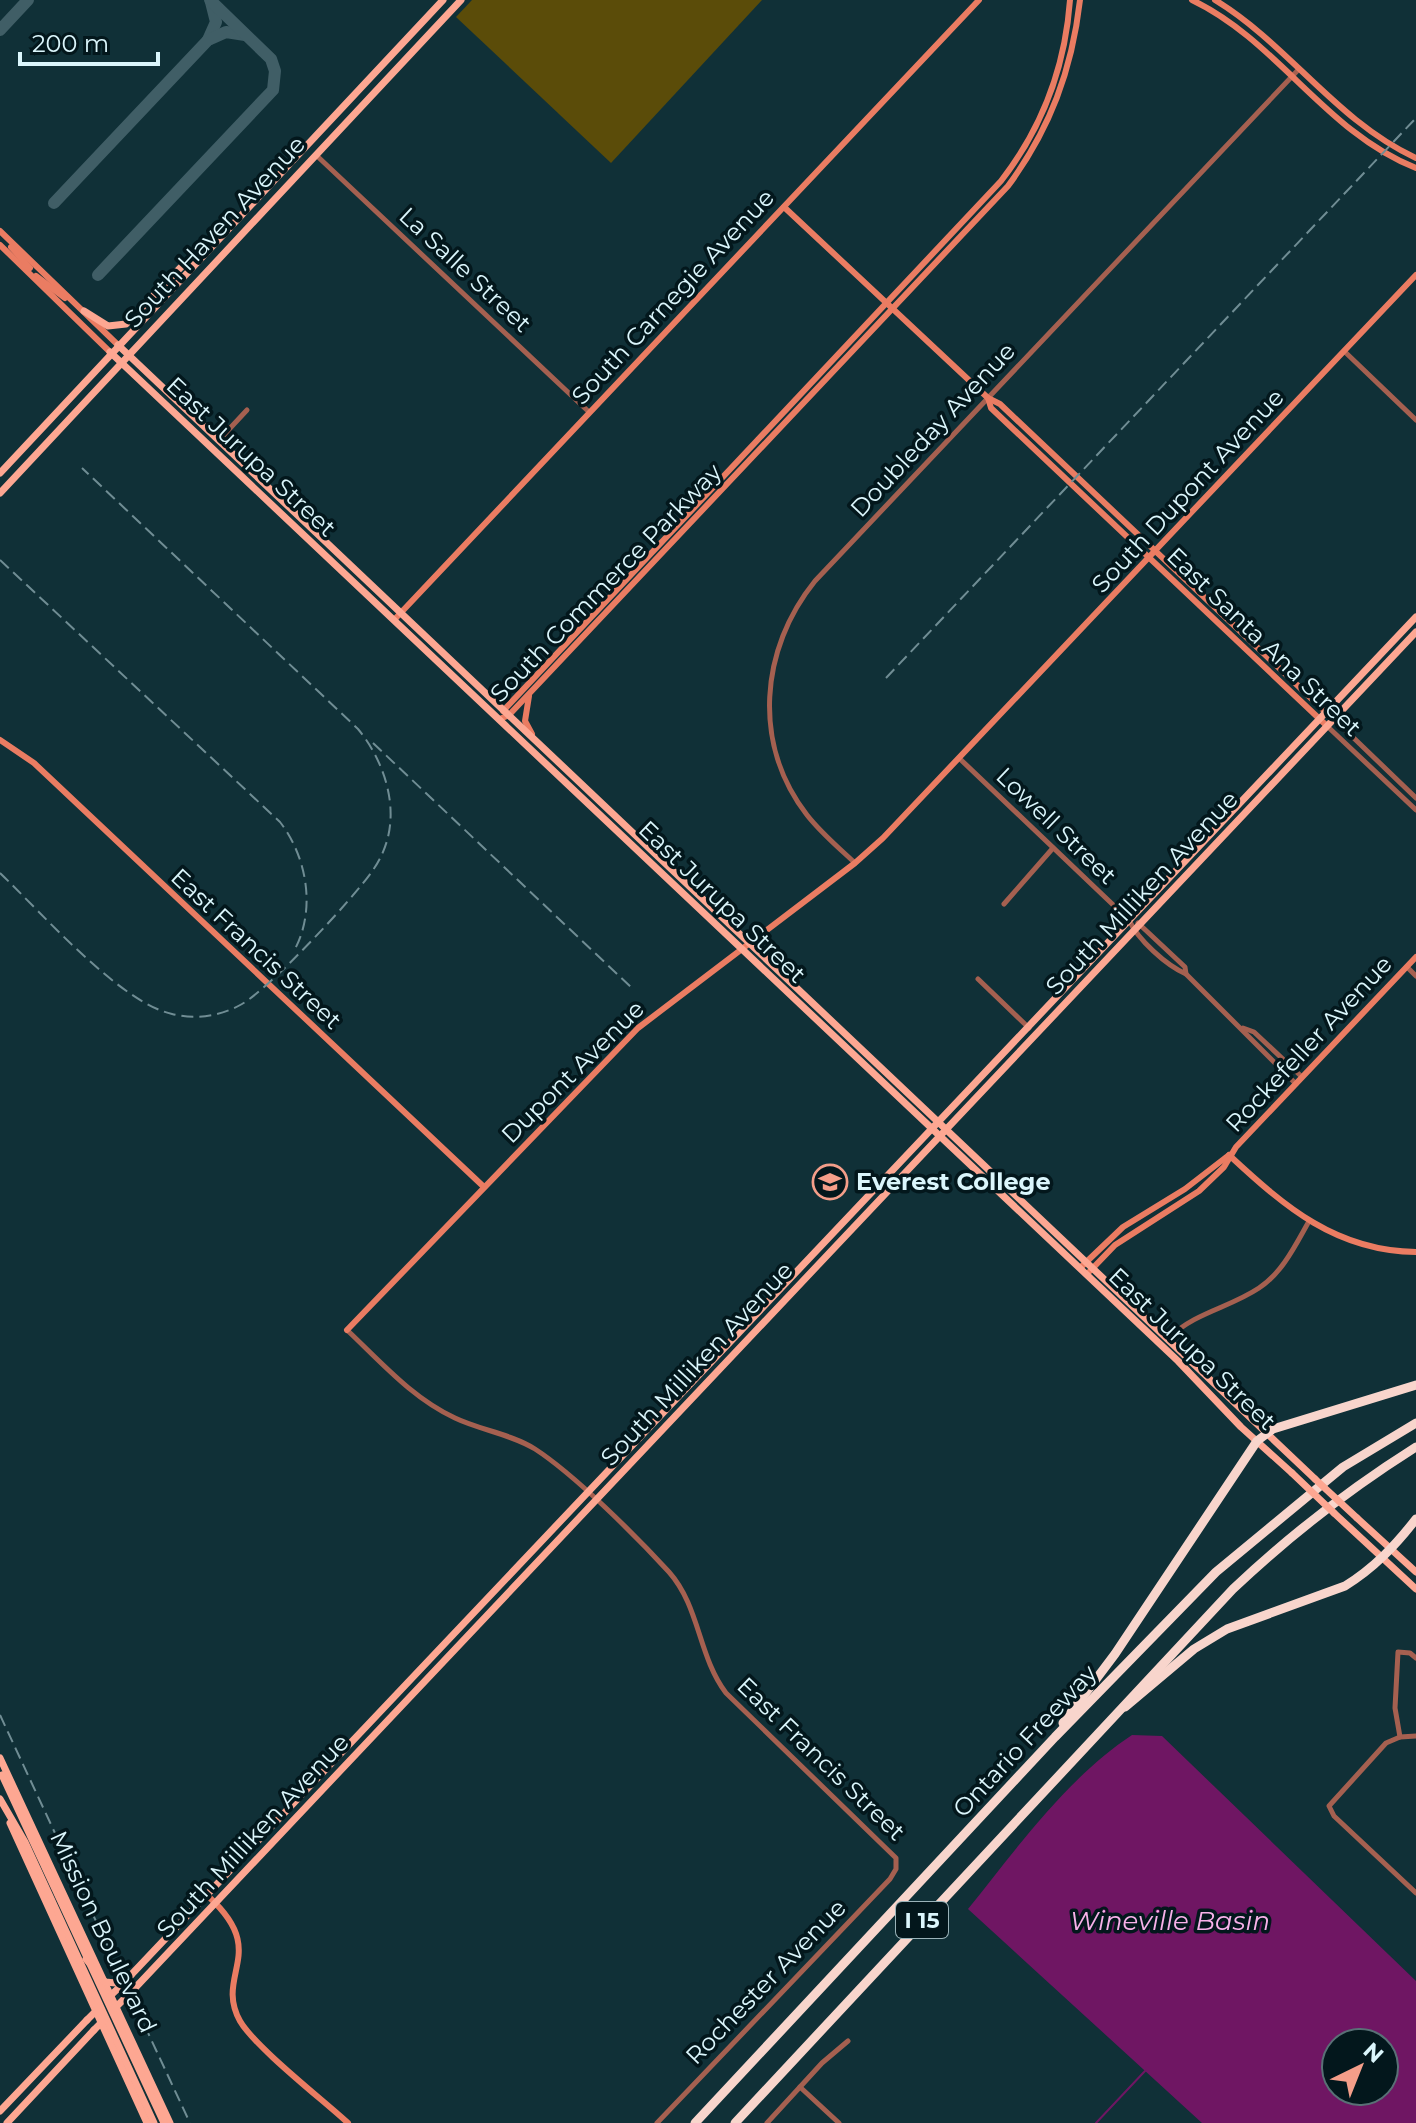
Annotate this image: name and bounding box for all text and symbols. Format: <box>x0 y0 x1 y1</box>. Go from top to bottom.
scale bar <box>20 16 158 66</box>
text: 200 m <box>32 29 109 58</box>
street label: South Haven Avenue <box>118 130 311 334</box>
street label: South Carnegie Avenue <box>565 183 780 410</box>
street label: La Salle Street <box>393 201 537 338</box>
street label: Doubleday Avenue <box>844 336 1021 523</box>
street label: East Jurupa Street <box>161 371 342 543</box>
street label: South Dupont Avenue <box>1086 383 1290 599</box>
street label: South Commerce Parkway <box>484 457 727 708</box>
street label: East Santa Ana Street <box>1161 541 1368 742</box>
street label: Lowell Street <box>990 761 1123 890</box>
street label: South Milliken Avenue <box>1040 785 1244 1001</box>
street label: East Jurupa Street <box>633 814 812 989</box>
street label: East Francis Street <box>165 862 348 1035</box>
street label: Rockefeller Avenue <box>1219 950 1398 1138</box>
street label: Dupont Avenue <box>495 994 650 1149</box>
school or university icon: Everest College <box>811 1163 849 1201</box>
place label: Everest College <box>856 1167 1051 1196</box>
street label: South Milliken Avenue <box>595 1256 799 1472</box>
street label: East Jurupa Street <box>1103 1261 1282 1436</box>
street label: Ontario Freeway <box>947 1659 1103 1823</box>
street label: East Francis Street <box>731 1671 911 1846</box>
street label: South Milliken Avenue <box>151 1728 355 1944</box>
street label: Mission Boulevard <box>44 1826 163 2037</box>
street label: Rochester Avenue <box>679 1893 852 2070</box>
road number: I 15 <box>896 1902 948 1938</box>
water label: Wineville Basin <box>1070 1905 1270 1937</box>
north arrow <box>1320 2027 1400 2107</box>
text: N <box>1358 2037 1389 2069</box>

